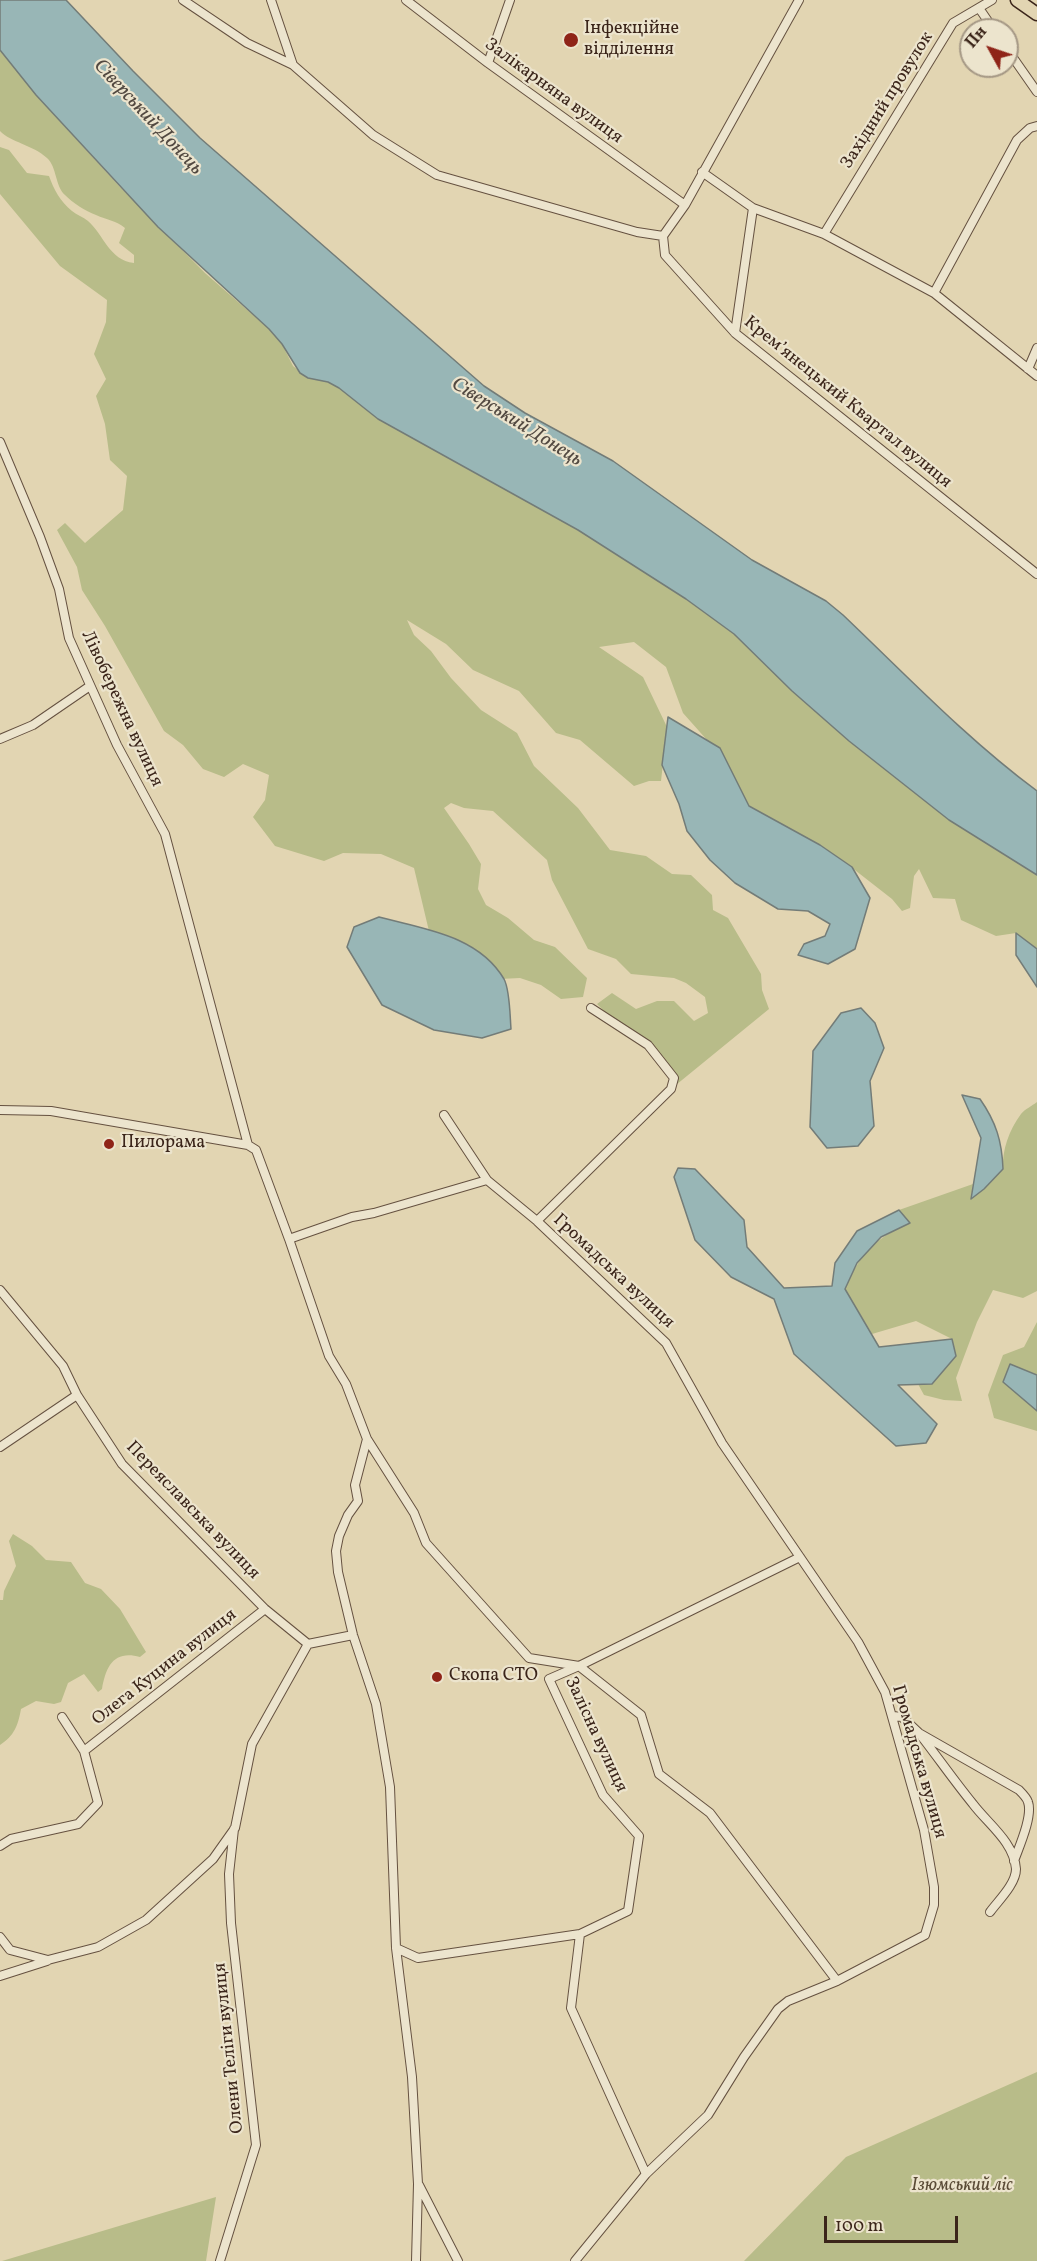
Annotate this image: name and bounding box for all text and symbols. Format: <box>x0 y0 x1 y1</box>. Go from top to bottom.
north arrow <box>959 18 1019 78</box>
place label: Інфекційне відділення <box>584 19 679 62</box>
text: Пн <box>961 22 992 53</box>
street label: Західний провулок <box>837 29 939 173</box>
marker: Інфекційне відділення <box>562 31 580 49</box>
street label: Залікарняна вулиця <box>480 35 626 149</box>
water label: Сіверський Донець <box>87 55 207 181</box>
street label: Крем’янецький Квартал вулиця <box>739 312 955 494</box>
water label: Сіверський Донець <box>446 373 586 473</box>
street label: Лівобережна вулиця <box>75 627 167 791</box>
place label: Пилорама <box>121 1133 205 1155</box>
marker: Пилорама <box>102 1137 116 1151</box>
street label: Громадська вулиця <box>548 1210 678 1334</box>
street label: Переяславська вулиця <box>120 1437 264 1585</box>
street label: Олега Куцина вулиця <box>89 1605 241 1731</box>
place label: Скопа СТО <box>449 1666 538 1688</box>
marker: Скопа СТО <box>430 1670 444 1684</box>
street label: Залісна вулиця <box>559 1674 631 1796</box>
street label: Громадська вулиця <box>886 1683 950 1841</box>
street label: Олени Теліги вулиця <box>210 1962 250 2134</box>
park label: Ізюмський ліс <box>911 2176 1013 2198</box>
scale bar <box>827 2204 960 2242</box>
text: 100 m <box>835 2214 884 2239</box>

